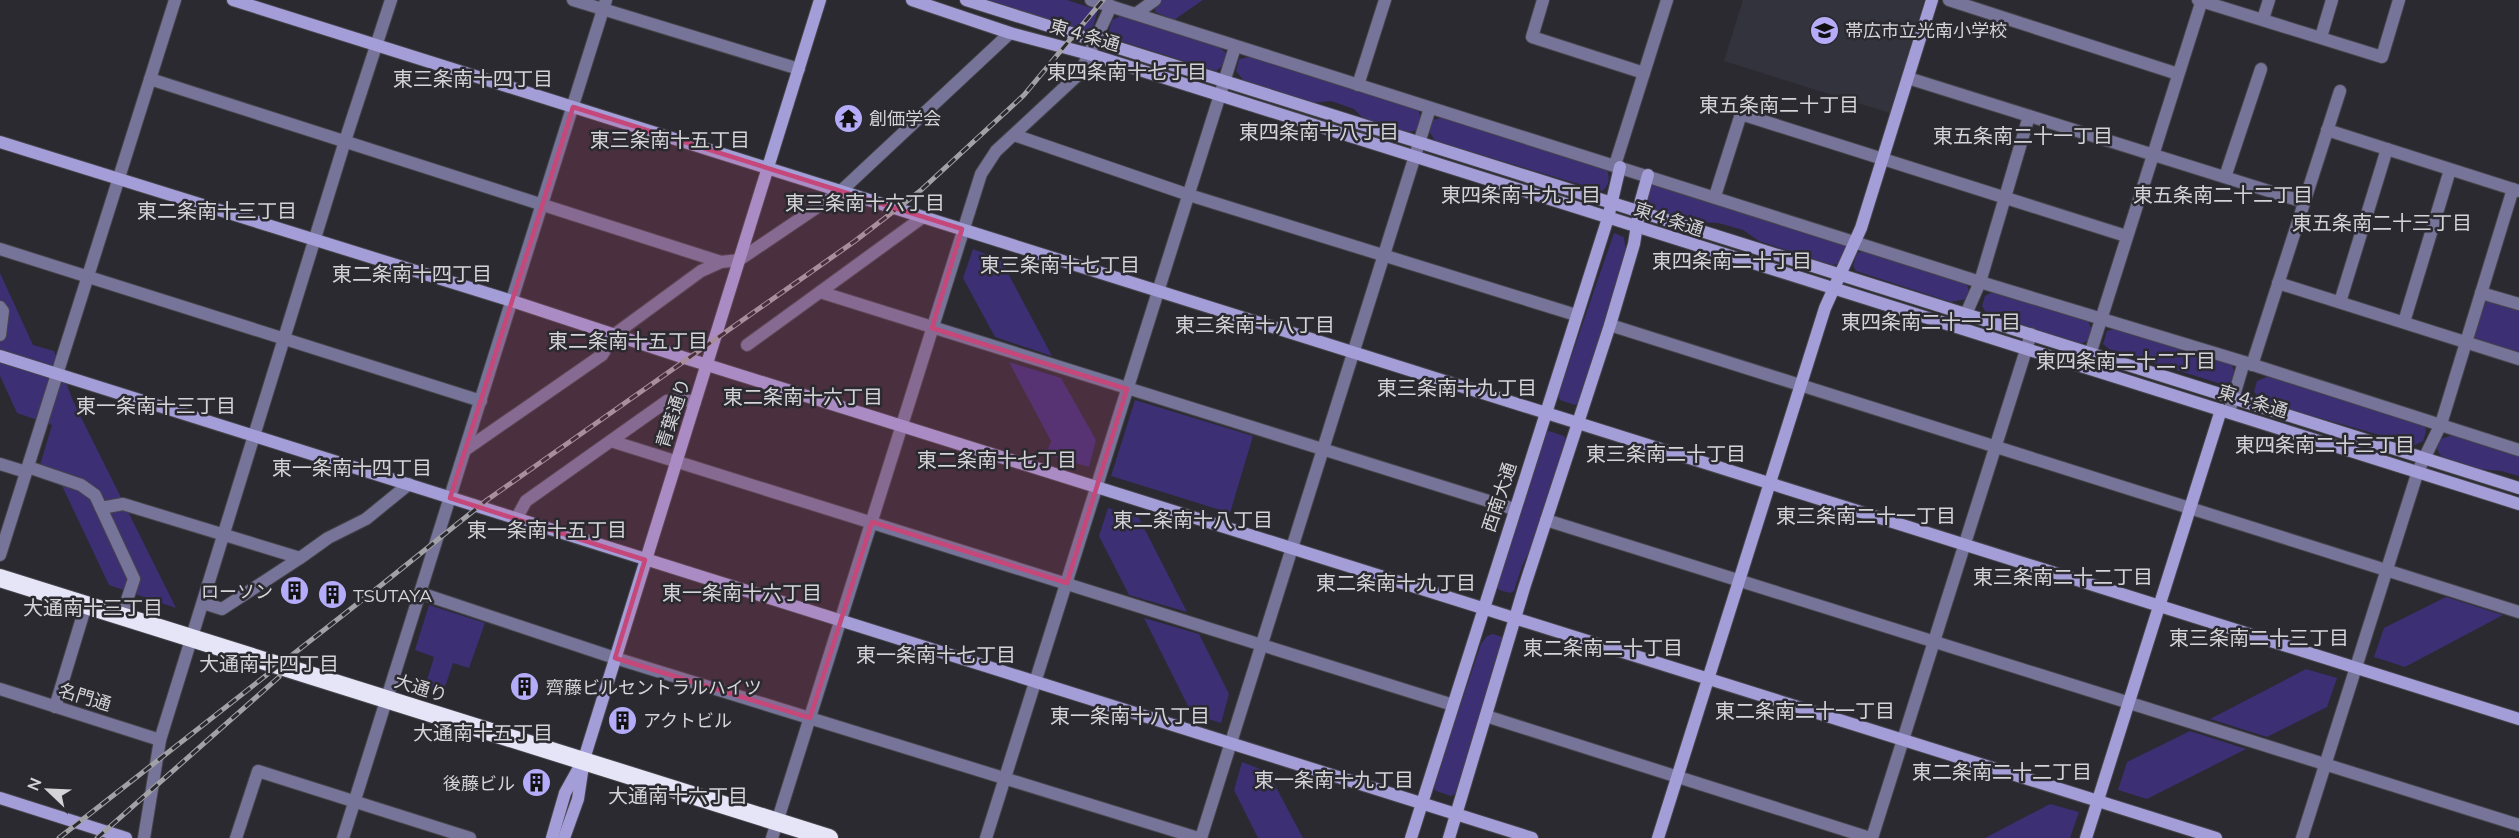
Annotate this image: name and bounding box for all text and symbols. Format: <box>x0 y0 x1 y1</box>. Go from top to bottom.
street label: 東４条通 <box>1047 14 1123 56</box>
school or university icon: 帯広市立光南小学校 <box>1808 14 1840 46</box>
place label: 帯広市立光南小学校 <box>1845 19 2007 42</box>
district label: 東四条南十七丁目 <box>1047 59 1207 84</box>
district label: 東三条南十四丁目 <box>393 66 553 91</box>
district label: 東五条南二十丁目 <box>1699 92 1859 117</box>
temple icon: 創価学会 <box>832 102 864 134</box>
place label: 創価学会 <box>869 107 941 130</box>
district label: 東四条南十八丁目 <box>1239 119 1399 144</box>
district label: 東五条南二十一丁目 <box>1933 123 2113 148</box>
district label: 東三条南十五丁目 <box>590 127 750 152</box>
district label: 東四条南十九丁目 <box>1441 182 1601 207</box>
district label: 東五条南二十二丁目 <box>2133 182 2313 207</box>
district label: 東三条南十六丁目 <box>785 190 945 215</box>
street label: 東４条通 <box>1631 197 1707 241</box>
district label: 東二条南十三丁目 <box>137 198 297 223</box>
district label: 東五条南二十三丁目 <box>2292 210 2472 235</box>
district label: 東四条南二十丁目 <box>1652 248 1812 273</box>
district label: 東三条南十七丁目 <box>980 252 1140 277</box>
district label: 東二条南十四丁目 <box>332 261 492 286</box>
district label: 東四条南二十一丁目 <box>1841 309 2021 334</box>
district label: 東三条南十八丁目 <box>1175 312 1335 337</box>
district label: 東二条南十五丁目 <box>548 328 708 353</box>
district label: 東四条南二十二丁目 <box>2036 348 2216 373</box>
street label: 青葉通り <box>651 375 695 451</box>
district label: 東三条南十九丁目 <box>1377 375 1537 400</box>
street label: 東４条通 <box>2215 379 2291 423</box>
district label: 東二条南十六丁目 <box>723 384 883 409</box>
district label: 東一条南十三丁目 <box>76 393 236 418</box>
district label: 東四条南二十三丁目 <box>2235 432 2415 457</box>
district label: 東三条南二十丁目 <box>1586 441 1746 466</box>
district label: 東二条南十七丁目 <box>917 447 1077 472</box>
district label: 東一条南十四丁目 <box>272 455 432 480</box>
street label: 西南大通 <box>1477 459 1521 535</box>
district label: 東三条南二十一丁目 <box>1776 503 1956 528</box>
district label: 東二条南十八丁目 <box>1113 507 1273 532</box>
district label: 東一条南十五丁目 <box>467 517 627 542</box>
district label: 東三条南二十二丁目 <box>1973 564 2153 589</box>
district label: 東二条南十九丁目 <box>1316 570 1476 595</box>
building icon: ローソン <box>278 575 310 607</box>
building icon: TSUTAYA <box>316 579 348 611</box>
place label: ローソン <box>201 580 273 603</box>
district label: 東一条南十六丁目 <box>662 580 822 605</box>
place label: TSUTAYA <box>353 584 432 607</box>
district label: 大通南十三丁目 <box>23 595 163 620</box>
district label: 東三条南二十三丁目 <box>2169 625 2349 650</box>
district label: 東二条南二十丁目 <box>1523 635 1683 660</box>
district label: 東一条南十七丁目 <box>856 642 1016 667</box>
district label: 大通南十四丁目 <box>199 651 339 676</box>
street label: 大通り <box>392 669 450 707</box>
building icon: 齊藤ビルセントラルハイツ <box>509 671 541 703</box>
place label: 齊藤ビルセントラルハイツ <box>546 676 762 699</box>
street label: 名門通 <box>56 678 114 716</box>
district label: 東二条南二十一丁目 <box>1715 698 1895 723</box>
district label: 東一条南十八丁目 <box>1050 703 1210 728</box>
building icon: アクトビル <box>606 704 638 736</box>
place label: アクトビル <box>643 709 732 732</box>
district label: 大通南十五丁目 <box>413 720 553 745</box>
district label: 東二条南二十二丁目 <box>1912 759 2092 784</box>
north arrow <box>18 760 78 820</box>
building icon: 後藤ビル <box>520 767 552 799</box>
district label: 東一条南十九丁目 <box>1254 767 1414 792</box>
place label: 後藤ビル <box>443 772 515 795</box>
text: N <box>23 775 46 794</box>
district label: 大通南十六丁目 <box>608 783 748 808</box>

